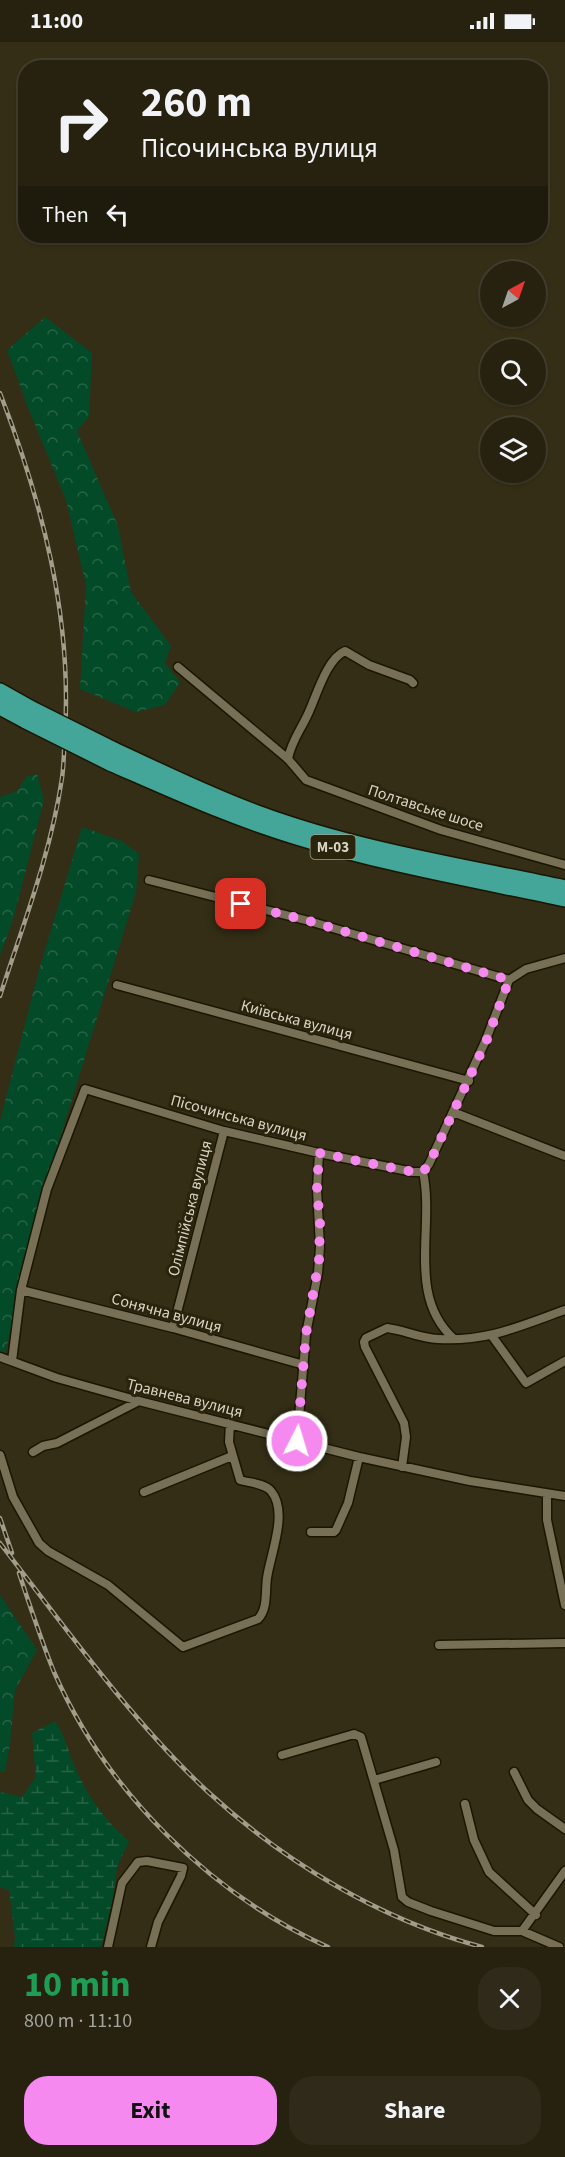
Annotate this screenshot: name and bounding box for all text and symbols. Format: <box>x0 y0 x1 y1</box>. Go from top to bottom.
text: 11:00 <box>30 5 83 37</box>
text: 260 m <box>141 73 252 133</box>
icon: right <box>42 84 120 162</box>
text: Пісочинська вулиця <box>141 129 378 168</box>
icon: left <box>101 198 134 231</box>
text: Then <box>42 199 89 231</box>
north arrow <box>480 261 546 327</box>
map controls <box>480 261 546 483</box>
button: search <box>480 339 546 405</box>
button: layers <box>480 417 546 483</box>
street label: Полтавське шосе <box>365 779 486 837</box>
road number: М-03 <box>310 835 356 859</box>
pin <box>215 878 266 929</box>
icon: arrive <box>224 887 257 920</box>
street label: Київська вулиця <box>239 995 355 1045</box>
street label: Пісочинська вулиця <box>168 1089 309 1147</box>
street label: Олімпійська вулиця <box>162 1138 217 1278</box>
street label: Сонячна вулиця <box>109 1288 224 1338</box>
street label: Травнева вулиця <box>124 1373 245 1423</box>
position arrow <box>265 1409 329 1473</box>
text: 10 min <box>24 1959 131 2010</box>
button: close <box>478 1967 541 2030</box>
text: 800 m · 11:10 <box>24 2007 132 2035</box>
button: Exit <box>24 2076 277 2145</box>
button: Share <box>289 2076 541 2145</box>

